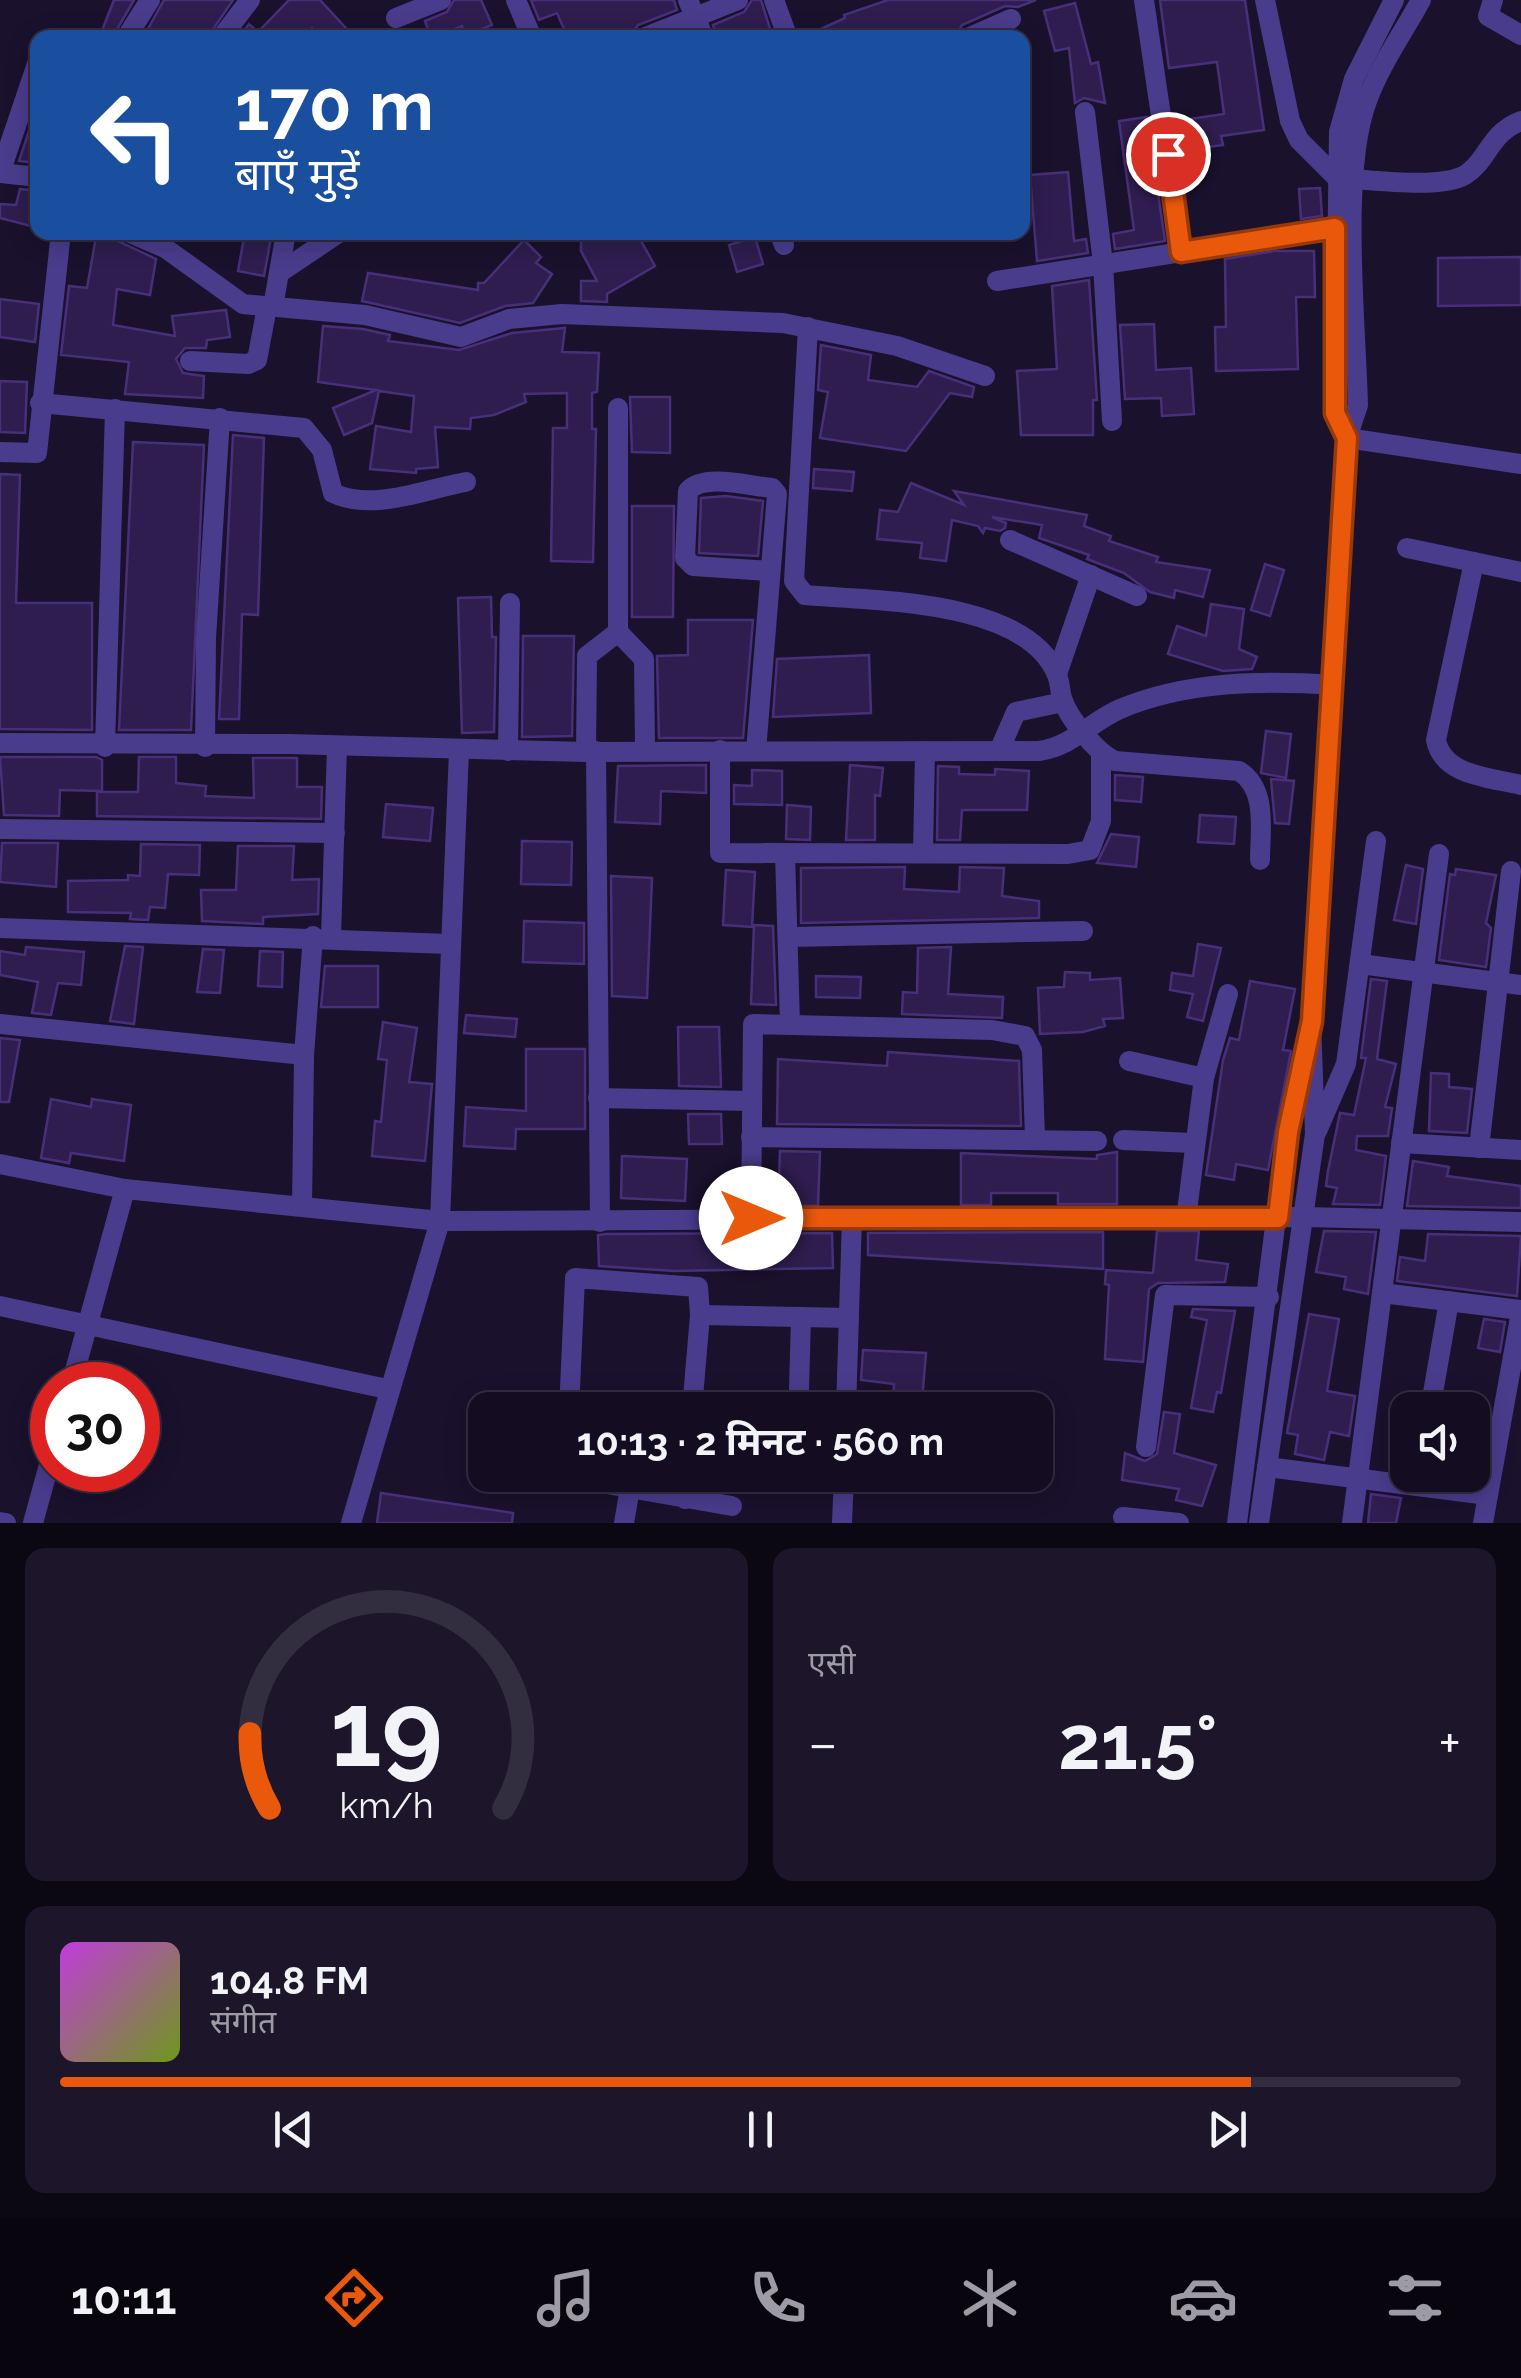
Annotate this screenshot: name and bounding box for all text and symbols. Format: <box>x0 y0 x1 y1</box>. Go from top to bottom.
text: 170 m <box>235 64 434 146</box>
icon: left <box>70 70 200 200</box>
pin <box>1126 112 1211 197</box>
icon: arrive <box>1141 127 1196 182</box>
text: बाएँ मुड़ें <box>235 148 360 201</box>
position arrow <box>699 1166 803 1270</box>
speed limit sign: 30 <box>30 1362 160 1492</box>
map controls <box>1390 1392 1490 1492</box>
button: sound <box>1390 1392 1490 1492</box>
text: 10:13 · 2 मिनट · 560 m <box>577 1419 944 1464</box>
text: एसी <box>808 1644 856 1681</box>
text: 19 <box>330 1668 443 1790</box>
text: 21.5° <box>1058 1698 1217 1787</box>
text: − <box>808 1711 838 1776</box>
text: + <box>1438 1711 1461 1776</box>
text: km/h <box>339 1784 434 1826</box>
text: 104.8 FM <box>210 1958 369 2003</box>
text: संगीत <box>210 2003 276 2040</box>
icon: previous <box>266 2102 321 2157</box>
icon: pause <box>733 2102 788 2157</box>
icon: next <box>1200 2102 1255 2157</box>
icon: directions <box>319 2263 389 2333</box>
icon: music <box>531 2263 601 2333</box>
icon: phone <box>743 2263 813 2333</box>
icon: climate <box>955 2263 1025 2333</box>
icon: car <box>1168 2263 1238 2333</box>
icon: filters <box>1380 2263 1450 2333</box>
text: 10:11 <box>71 2272 177 2325</box>

